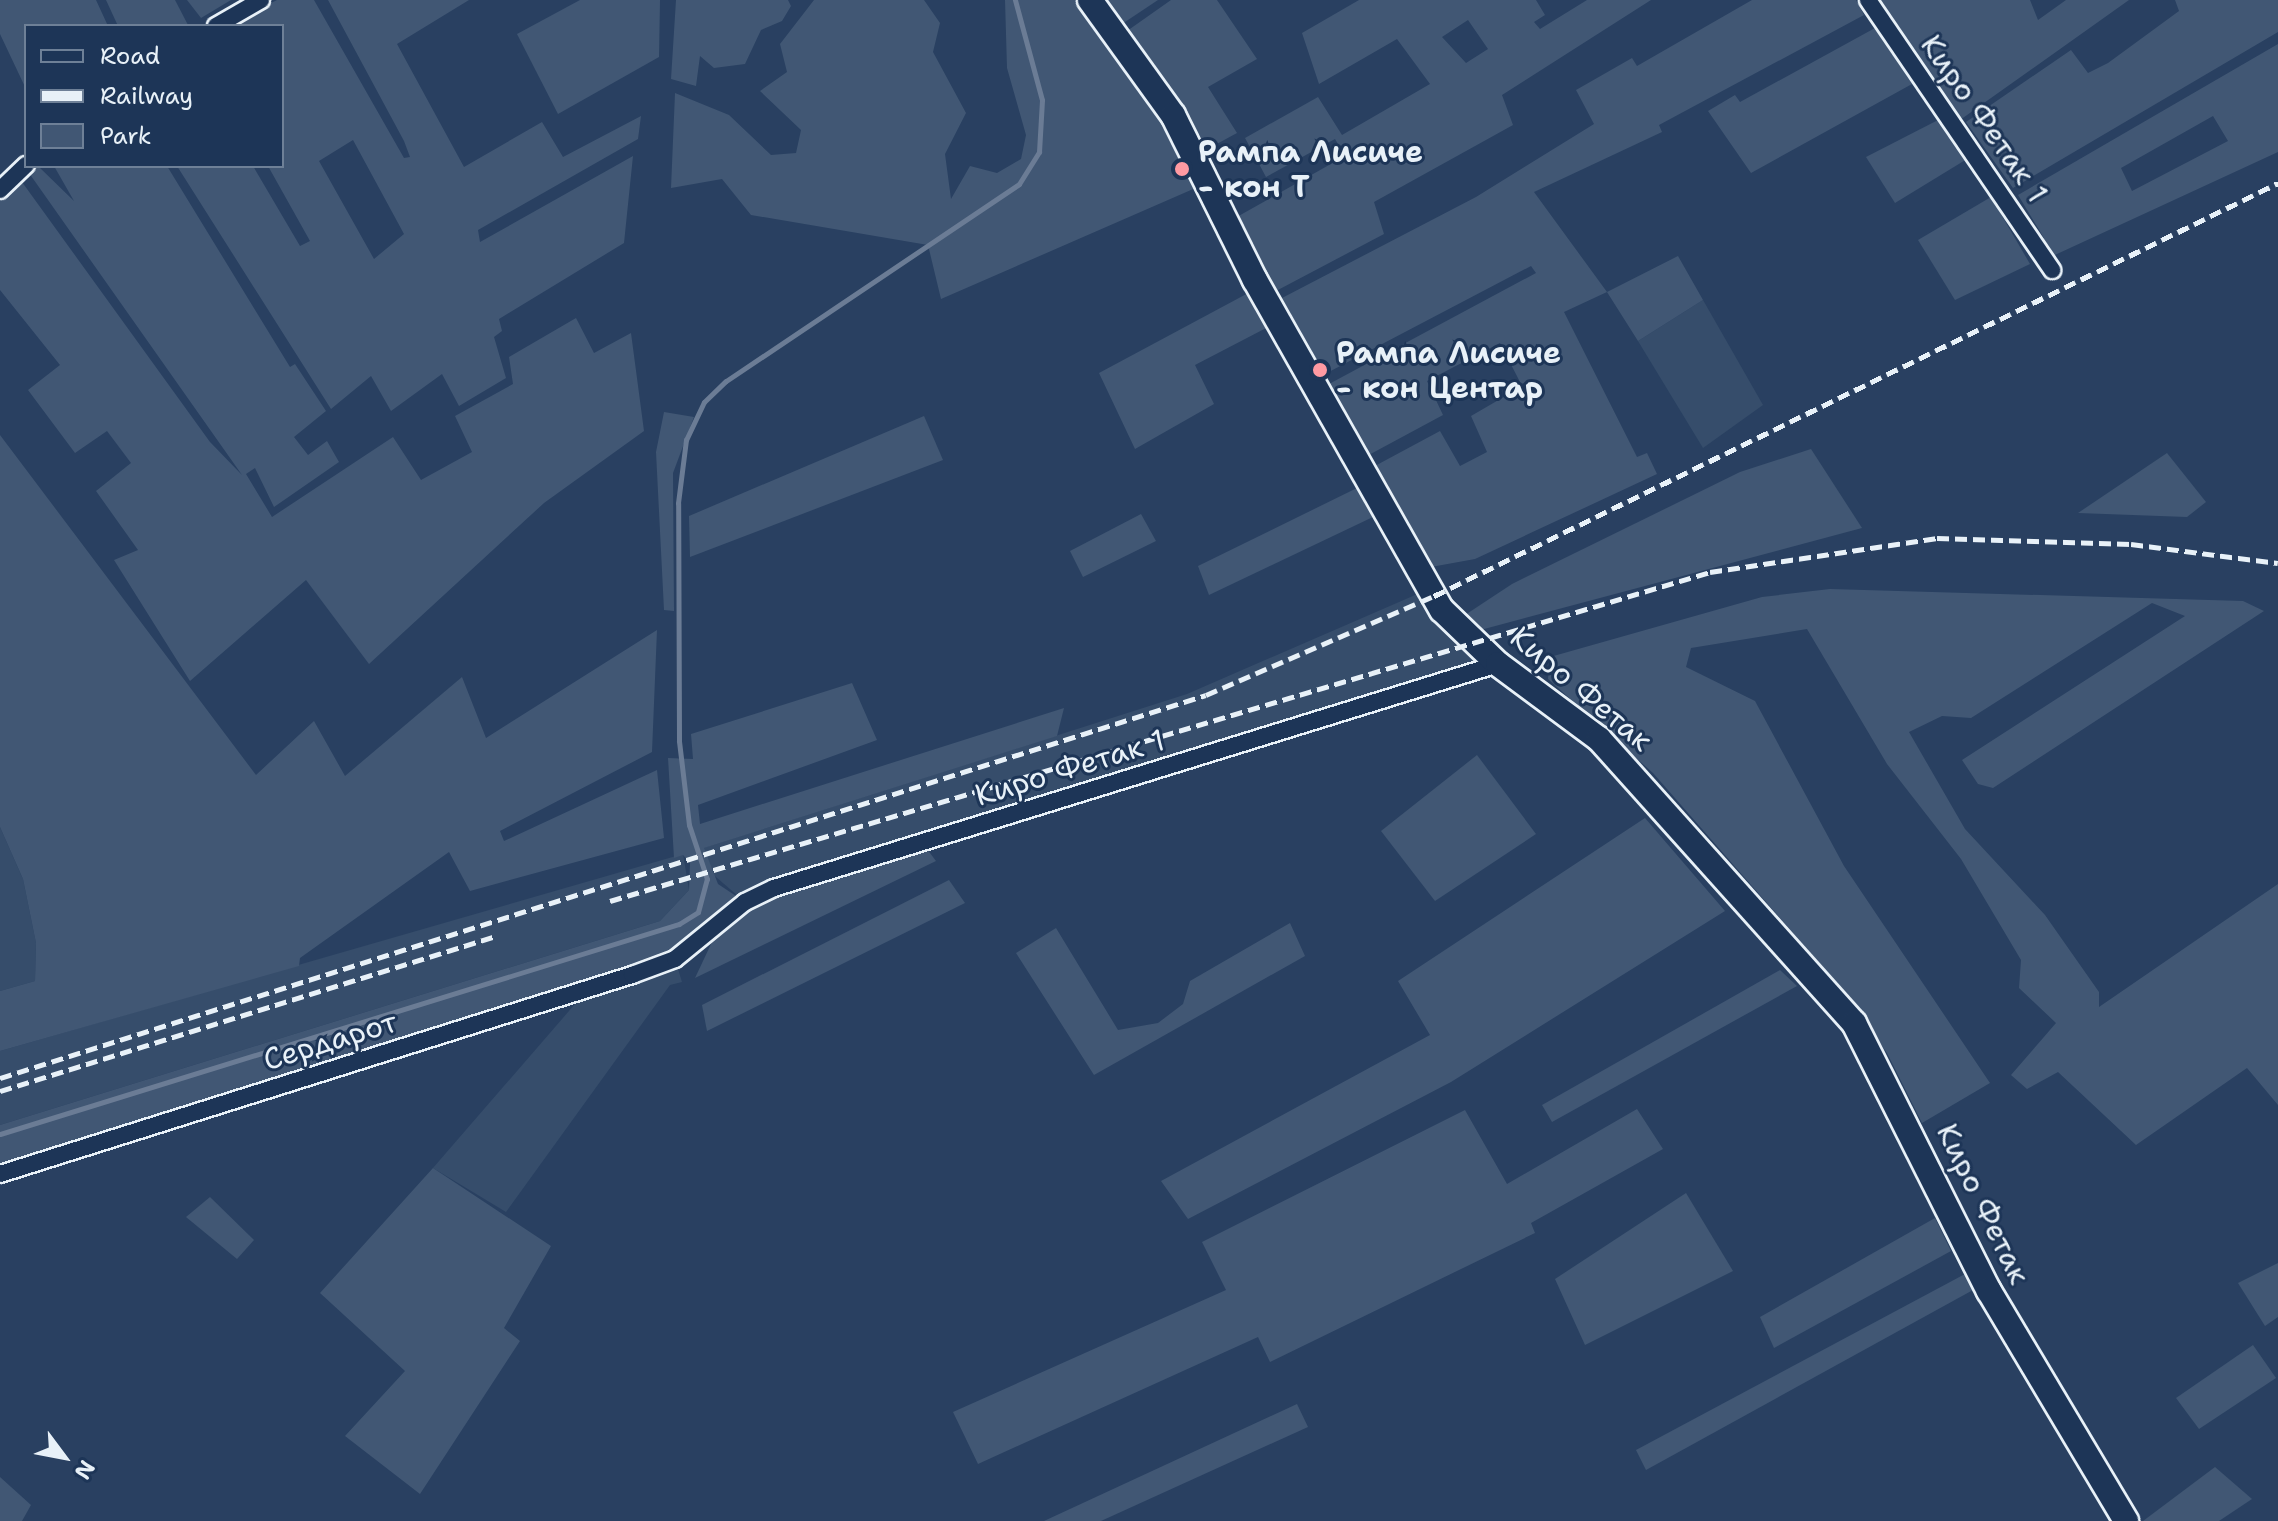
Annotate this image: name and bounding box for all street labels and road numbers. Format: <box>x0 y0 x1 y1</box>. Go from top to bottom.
street label: Киро Фетак 1 <box>1913 28 2055 210</box>
street label: Киро Фетак <box>1503 619 1659 759</box>
street label: Киро Фетак 1 <box>971 722 1169 814</box>
street label: Сердарот <box>259 1004 401 1078</box>
street label: Киро Фетак <box>1929 1118 2037 1290</box>

